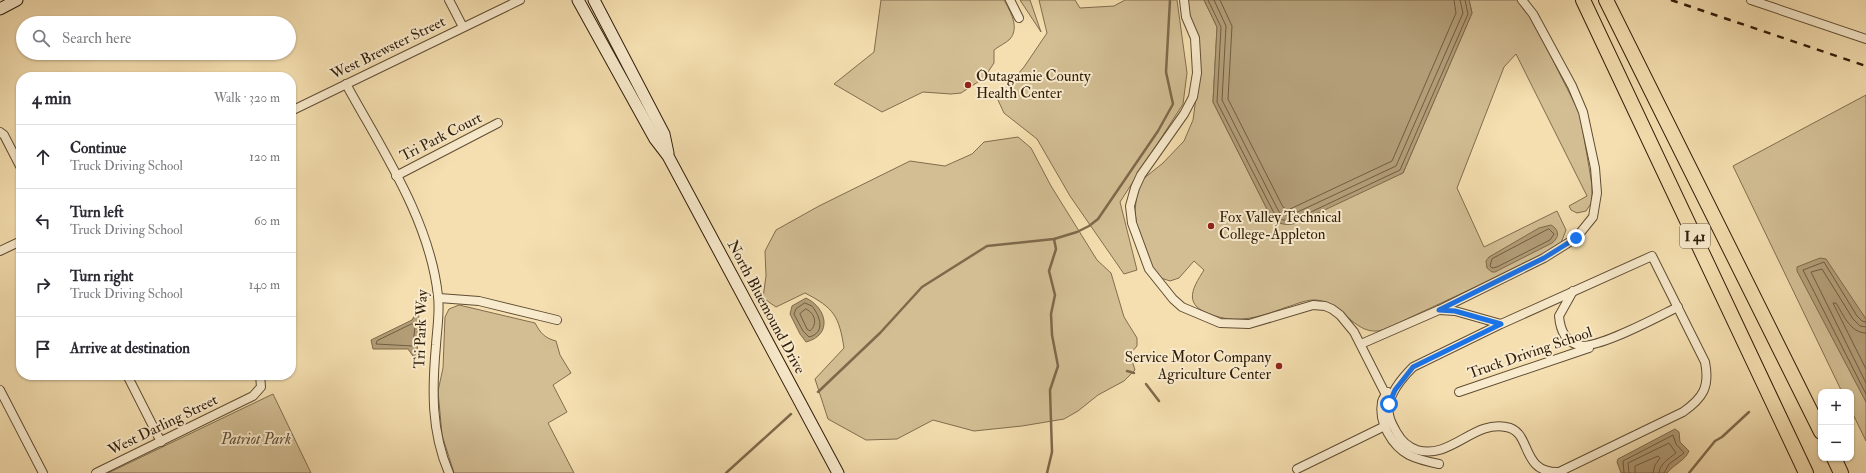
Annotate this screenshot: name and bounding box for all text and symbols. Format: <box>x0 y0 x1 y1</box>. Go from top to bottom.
street label: West Brewster Street <box>327 12 449 84</box>
search box <box>16 16 296 60</box>
icon: search <box>30 27 52 49</box>
text: Search here <box>62 29 131 48</box>
place label: Outagamie County Health Center <box>976 67 1091 103</box>
marker: Outagamie County Health Center <box>963 80 973 90</box>
text: 4 min <box>32 88 71 109</box>
text: Walk · 320 m <box>214 90 280 106</box>
street label: Tri Park Court <box>397 108 485 166</box>
text: Continue <box>70 139 126 158</box>
icon: ahead <box>32 146 54 168</box>
text: 120 m <box>249 149 280 165</box>
text: Truck Driving School <box>70 158 183 174</box>
text: Turn left <box>70 203 124 222</box>
place label: Fox Valley Technical College-Appleton <box>1219 208 1341 245</box>
icon: left <box>32 210 54 232</box>
text: 60 m <box>254 213 280 229</box>
marker: Fox Valley Technical College-Appleton <box>1206 221 1216 231</box>
text: Truck Driving School <box>70 222 183 238</box>
road number: I 41 <box>1680 224 1710 248</box>
route end <box>1567 229 1585 247</box>
street label: North Bluemound Drive <box>723 237 809 377</box>
text: Turn right <box>70 267 133 286</box>
icon: right <box>32 274 54 296</box>
text: 140 m <box>249 277 280 293</box>
text: Truck Driving School <box>70 286 183 302</box>
street label: Tri Park Way <box>410 289 432 369</box>
street label: Truck Driving School <box>1465 323 1595 383</box>
icon: arrive <box>32 338 54 360</box>
text: Arrive at destination <box>70 339 190 358</box>
place label: Service Motor Company Agriculture Center <box>1125 348 1271 384</box>
marker: Service Motor Company Agriculture Center <box>1274 361 1284 371</box>
map controls <box>1818 389 1854 461</box>
button: + <box>1818 389 1854 425</box>
street label: West Darling Street <box>104 390 221 460</box>
route start <box>1380 395 1398 413</box>
button: − <box>1818 425 1854 461</box>
park label: Patriot Park <box>220 430 291 449</box>

